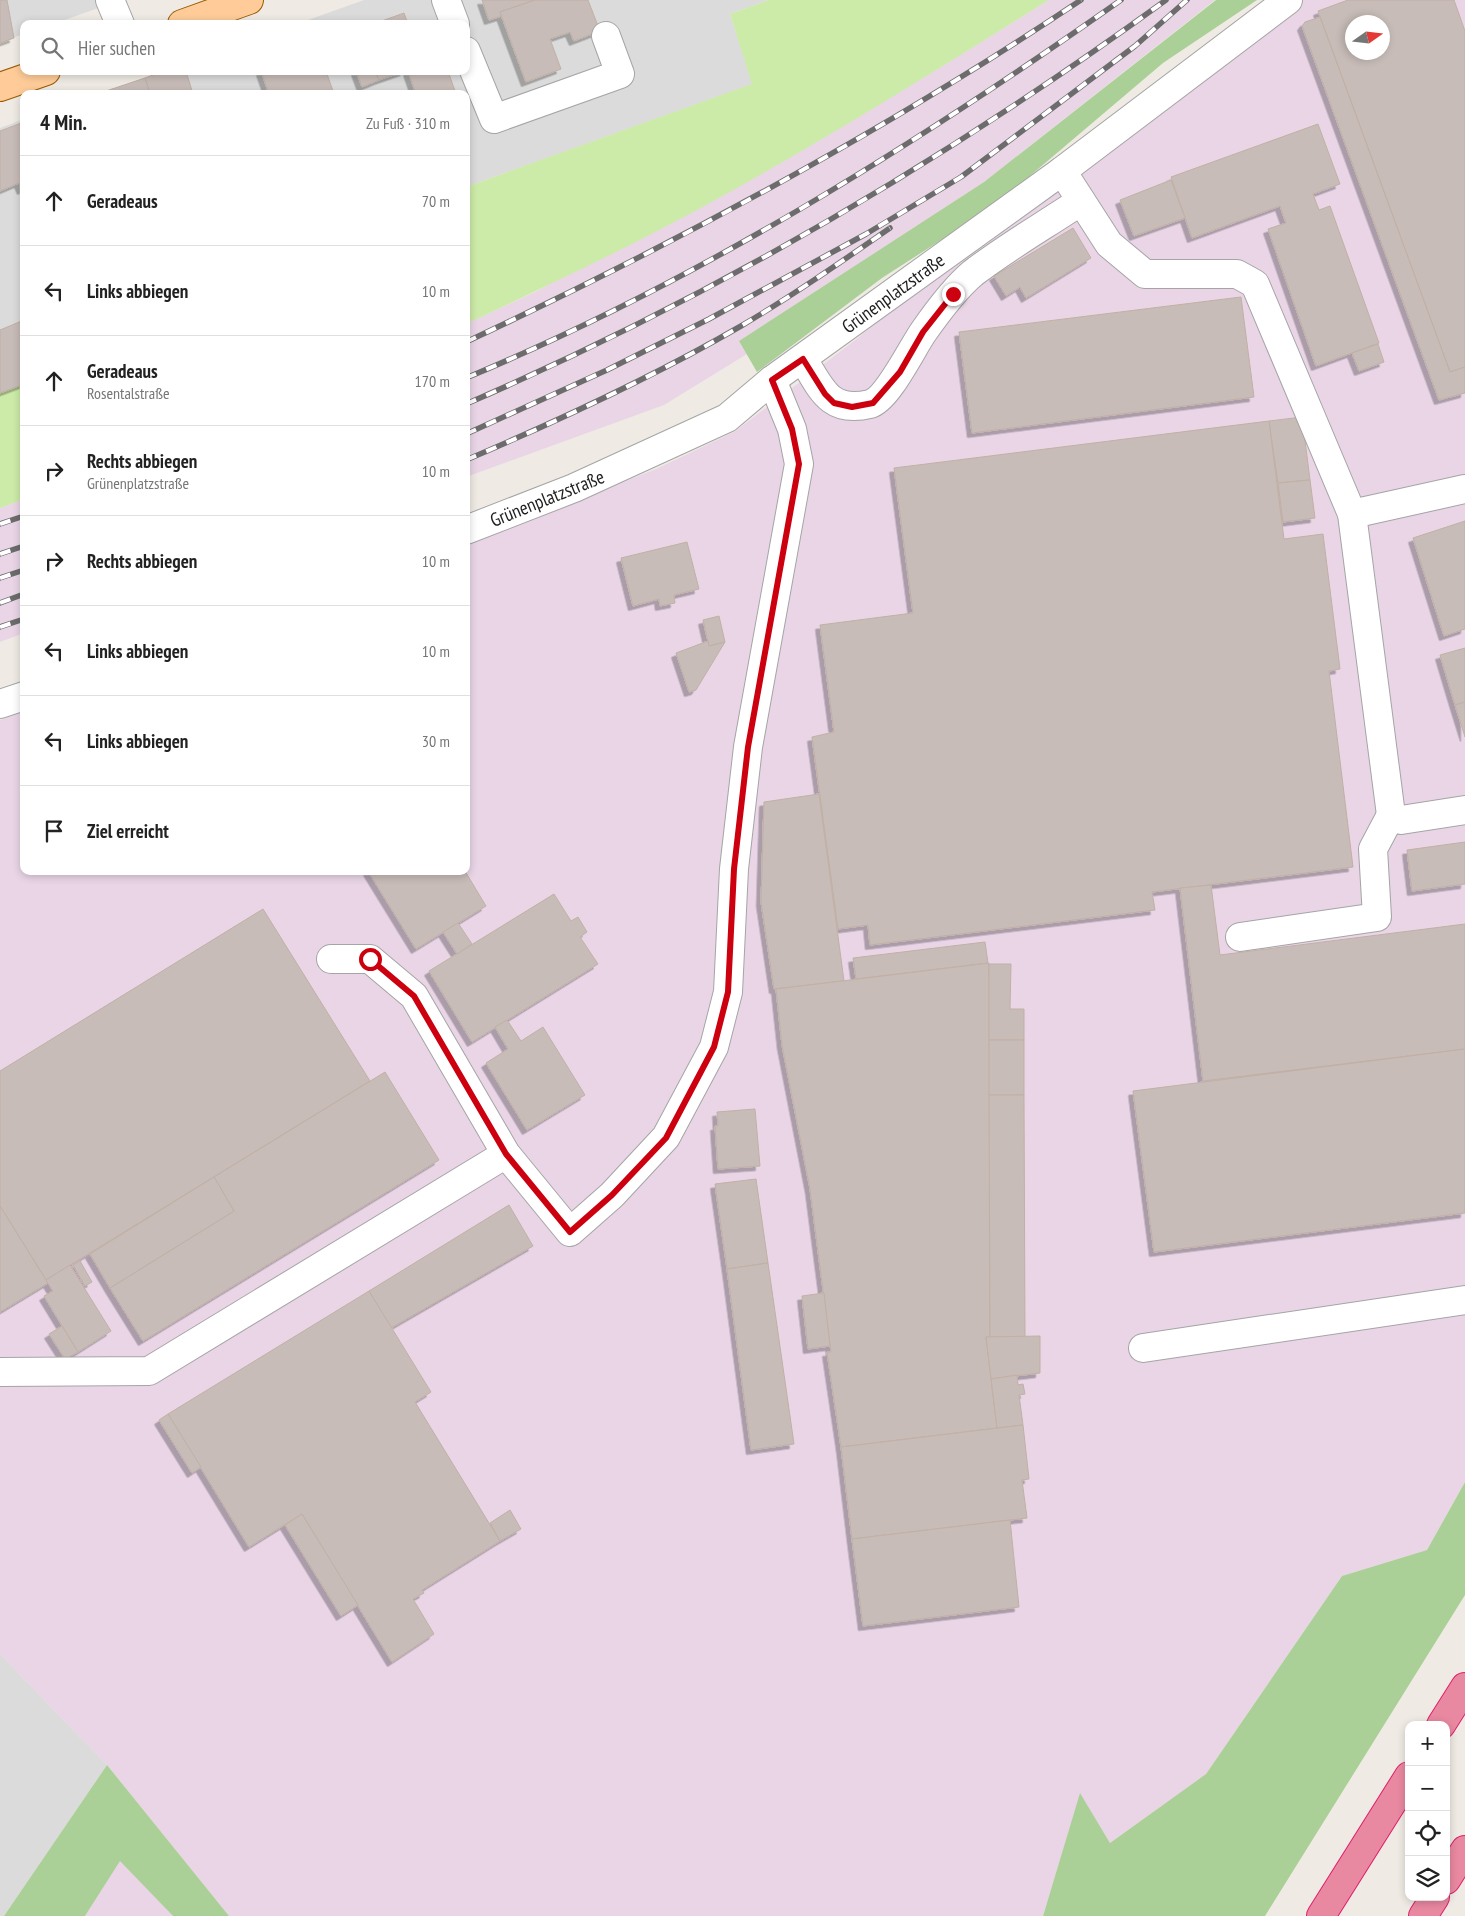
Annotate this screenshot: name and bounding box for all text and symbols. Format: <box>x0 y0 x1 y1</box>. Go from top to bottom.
north arrow <box>1345 15 1390 60</box>
search box <box>20 20 470 75</box>
icon: search <box>38 34 66 62</box>
text: Hier suchen <box>78 36 155 60</box>
text: 4 Min. <box>40 109 87 136</box>
text: Zu Fuß · 310 m <box>366 113 450 133</box>
icon: ahead <box>40 187 68 215</box>
text: Geradeaus <box>87 189 158 213</box>
text: 70 m <box>422 191 450 211</box>
street label: Grünenplatzstraße <box>837 248 949 338</box>
icon: left <box>40 277 68 305</box>
text: Links abbiegen <box>87 279 188 303</box>
text: 10 m <box>422 281 450 301</box>
route end <box>942 283 965 306</box>
text: Geradeaus <box>87 359 158 383</box>
icon: ahead <box>40 367 68 395</box>
text: 170 m <box>415 371 450 391</box>
text: Rosentalstraße <box>87 383 170 403</box>
text: Rechts abbiegen <box>87 449 197 473</box>
icon: right <box>40 457 68 485</box>
text: 10 m <box>422 461 450 481</box>
street label: Grünenplatzstraße <box>486 464 608 532</box>
text: Grünenplatzstraße <box>87 473 189 493</box>
icon: right <box>40 547 68 575</box>
text: Rechts abbiegen <box>87 549 197 573</box>
text: 10 m <box>422 551 450 571</box>
icon: left <box>40 637 68 665</box>
text: Links abbiegen <box>87 639 188 663</box>
text: 10 m <box>422 641 450 661</box>
icon: left <box>40 727 68 755</box>
text: Links abbiegen <box>87 729 188 753</box>
text: 30 m <box>422 731 450 751</box>
icon: arrive <box>40 817 68 845</box>
text: Ziel erreicht <box>87 819 169 843</box>
route start <box>359 948 382 971</box>
map controls <box>1405 1721 1450 1901</box>
button: + <box>1405 1721 1450 1766</box>
button: − <box>1405 1766 1450 1811</box>
button: locate <box>1405 1811 1450 1856</box>
button: layers <box>1405 1856 1450 1901</box>

